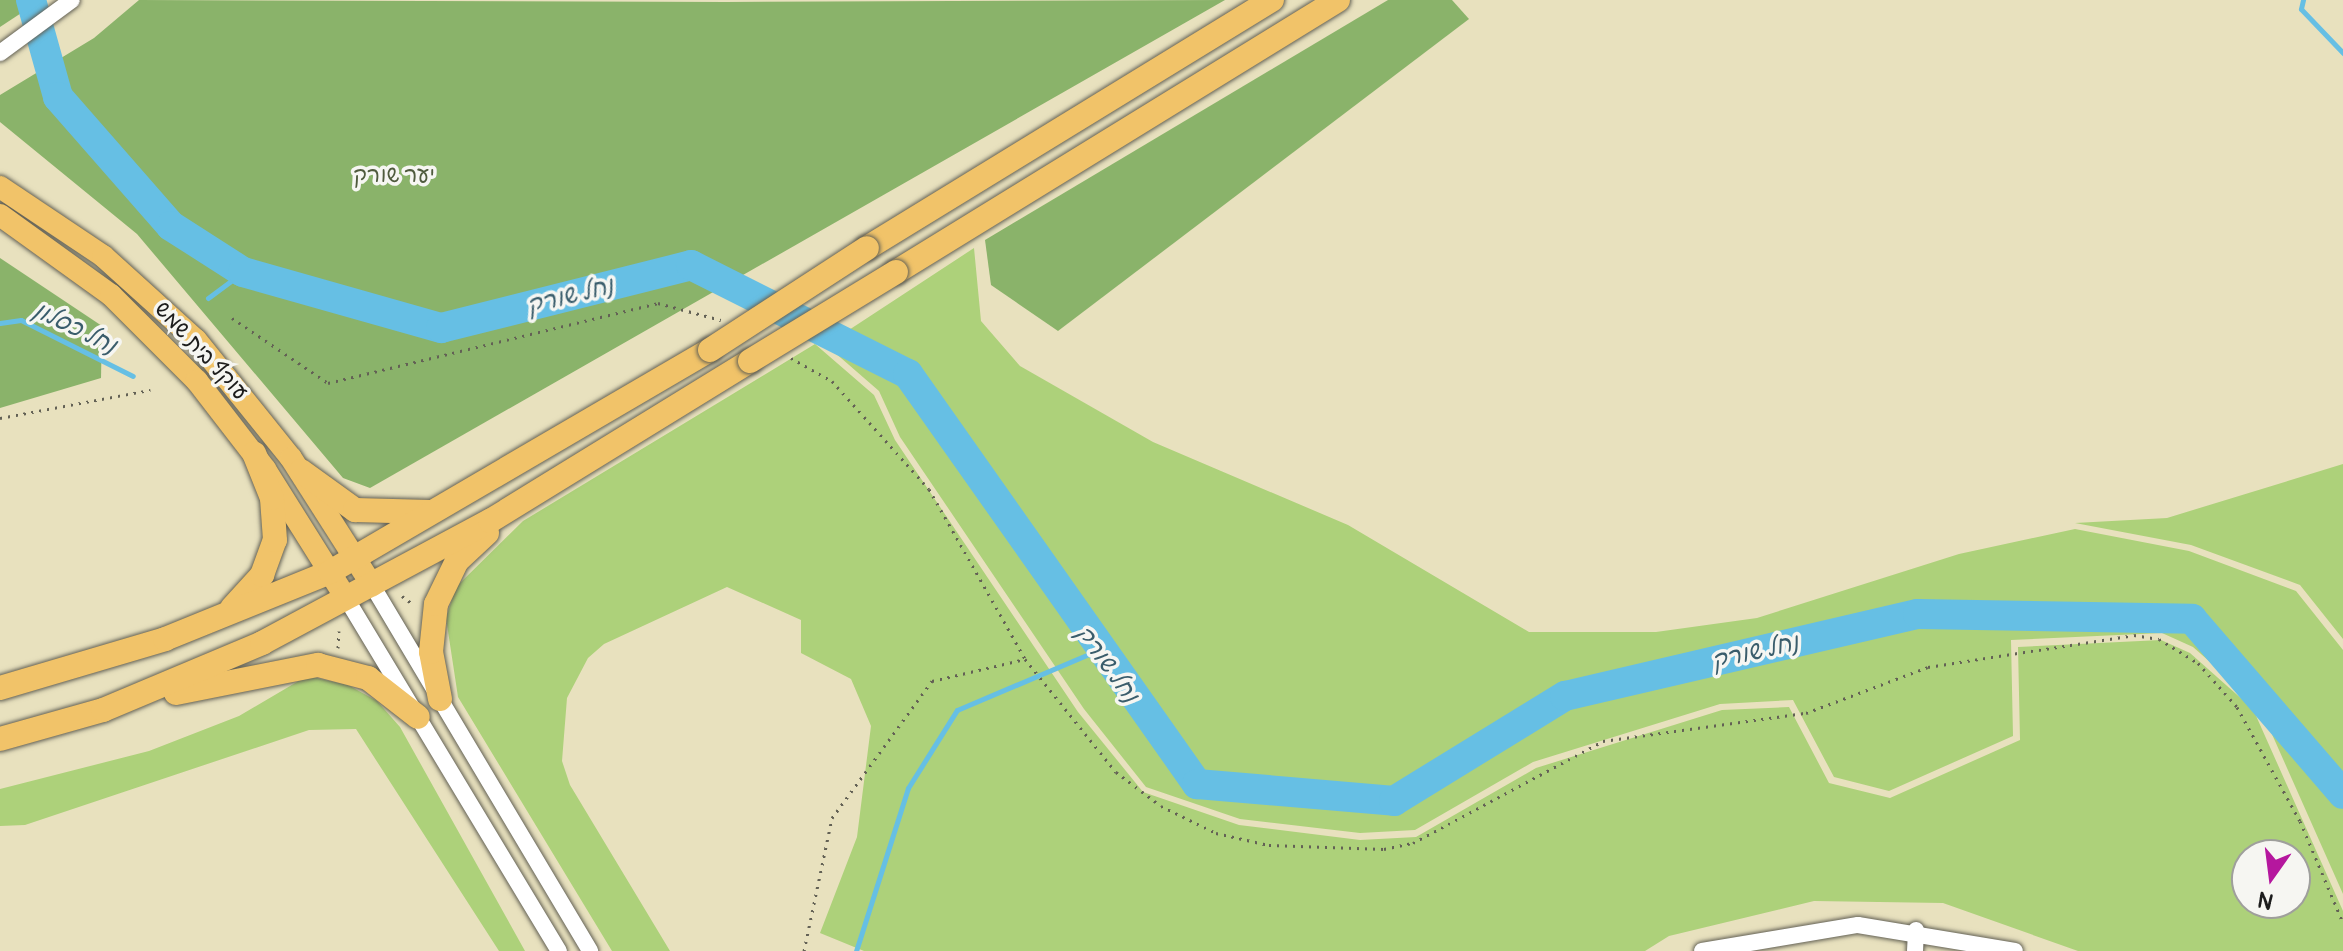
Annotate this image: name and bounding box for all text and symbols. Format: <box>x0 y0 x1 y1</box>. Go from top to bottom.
park label: יער שורק <box>353 163 435 189</box>
water label: נחל שורק <box>524 271 616 321</box>
water label: נחל כסלון <box>29 296 121 360</box>
street label: עוקף בית שמש <box>149 296 253 406</box>
water label: נחל שורק <box>1069 620 1145 708</box>
water label: נחל שורק <box>1709 628 1801 676</box>
north arrow <box>2231 839 2311 919</box>
text: N <box>2255 885 2276 916</box>

